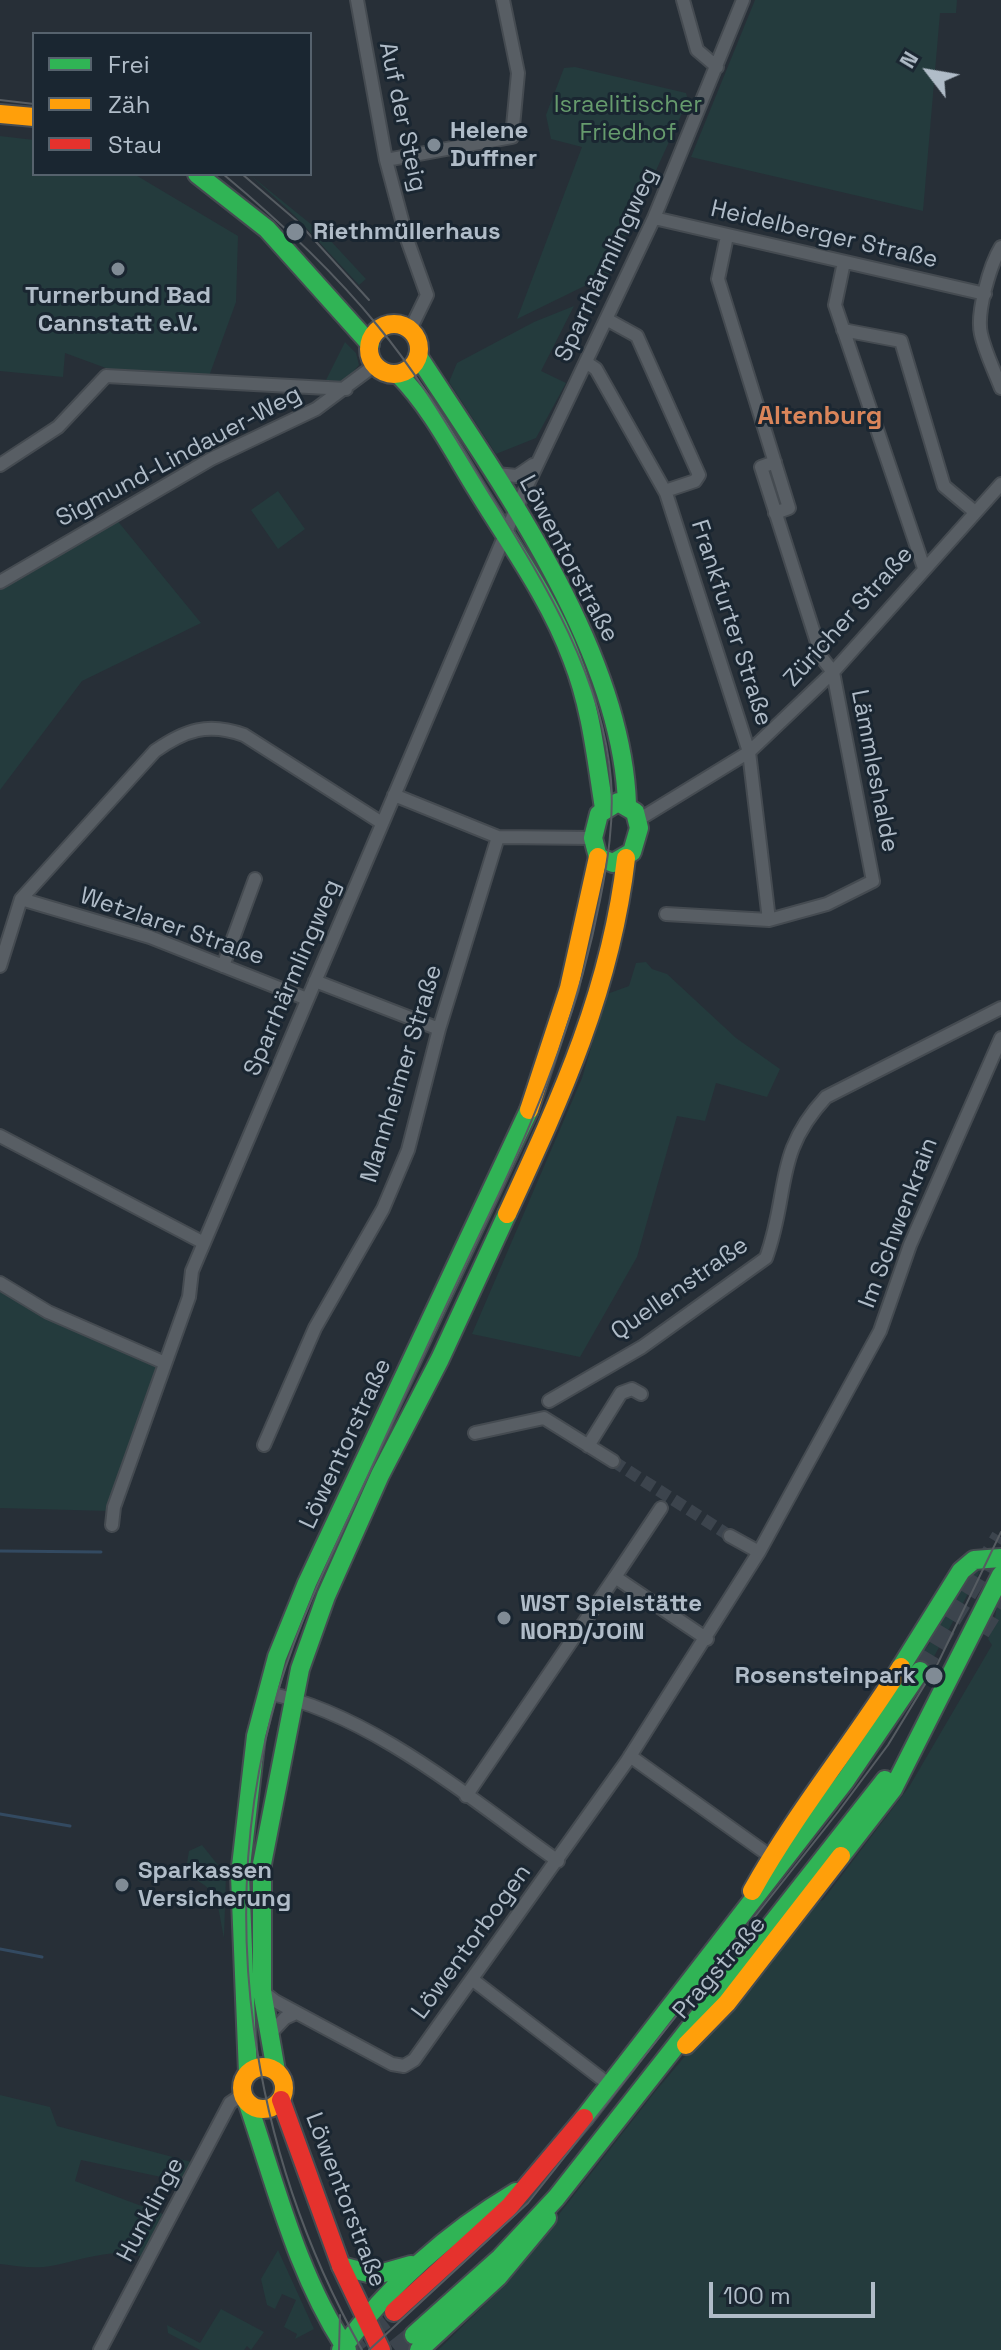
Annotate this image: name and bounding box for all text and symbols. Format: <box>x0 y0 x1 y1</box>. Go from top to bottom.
legend <box>32 32 312 176</box>
north arrow <box>889 32 969 112</box>
street label: Auf der Steig <box>372 40 432 194</box>
text: N <box>893 46 924 73</box>
text: Frei <box>108 49 150 80</box>
text: Zäh <box>108 89 150 120</box>
park label: Israelitischer Friedhof <box>554 91 702 147</box>
place label: Helene Duffner <box>450 117 537 173</box>
text: Stau <box>108 129 162 160</box>
marker: Helene Duffner <box>425 136 443 154</box>
street label: Sparrhärmlingweg <box>549 163 665 367</box>
street label: Heidelberger Straße <box>708 195 940 275</box>
place label: Riethmüllerhaus <box>313 218 501 246</box>
marker: Riethmüllerhaus <box>284 221 306 243</box>
marker: Turnerbund Bad Cannstatt e.V. <box>109 260 127 278</box>
place label: Turnerbund Bad Cannstatt e.V. <box>25 282 211 338</box>
street label: Sigmund-Lindauer-Weg <box>52 380 306 534</box>
district label: Altenburg <box>758 401 882 433</box>
street label: Löwentorstraße <box>512 471 624 647</box>
street label: Frankfurter Straße <box>684 516 778 730</box>
street label: Züricher Straße <box>778 541 920 693</box>
street label: Lämmleshalde <box>844 687 904 855</box>
street label: Sparrhärmlingweg <box>239 875 347 1081</box>
street label: Wetzlarer Straße <box>76 882 268 972</box>
street label: Mannheimer Straße <box>355 962 449 1186</box>
street label: Im Schwenkrain <box>853 1134 945 1312</box>
street label: Quellenstraße <box>606 1231 754 1347</box>
street label: Löwentorstraße <box>294 1354 398 1534</box>
place label: WST Spielstätte NORD/JOiN <box>520 1590 702 1646</box>
marker: WST Spielstätte NORD/JOiN <box>495 1609 513 1627</box>
place label: Rosensteinpark <box>735 1662 916 1690</box>
marker: Rosensteinpark <box>923 1665 945 1687</box>
place label: Sparkassen Versicherung <box>138 1857 291 1913</box>
street label: Löwentorbogen <box>406 1859 538 2025</box>
marker: Sparkassen Versicherung <box>113 1876 131 1894</box>
street label: Pragstraße <box>667 1911 773 2025</box>
street label: Löwentorstraße <box>298 2109 392 2291</box>
street label: Hunklinge <box>111 2153 191 2267</box>
scale bar <box>713 2266 879 2316</box>
text: 100 m <box>723 2280 791 2311</box>

